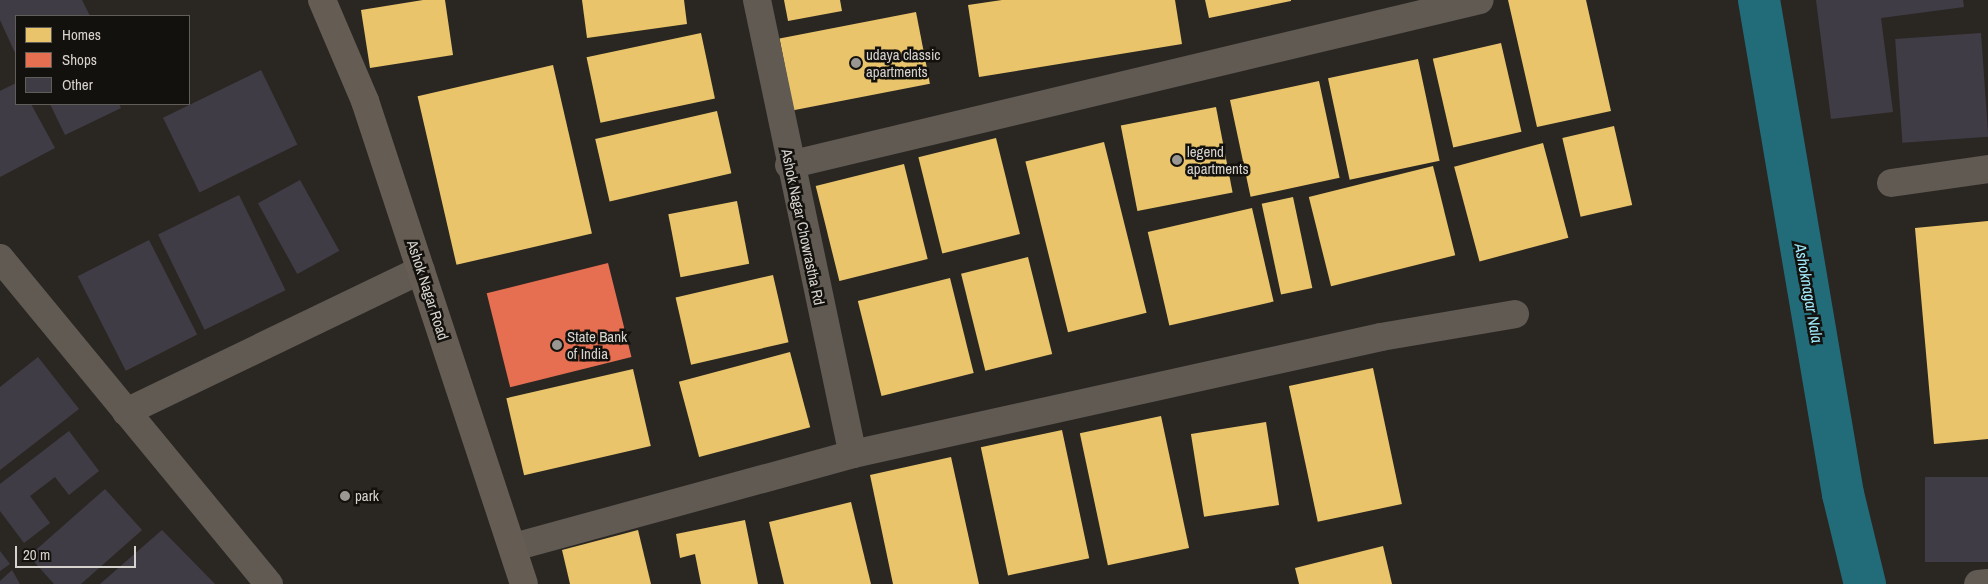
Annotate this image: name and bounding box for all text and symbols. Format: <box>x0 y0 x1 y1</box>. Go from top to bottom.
legend <box>15 15 190 105</box>
text: Homes <box>62 24 101 45</box>
place label: udaya classic apartments <box>866 45 941 80</box>
text: Shops <box>62 49 97 70</box>
marker: udaya classic apartments <box>850 57 862 69</box>
text: Other <box>62 74 93 95</box>
place label: legend apartments <box>1187 142 1249 177</box>
street label: Ashok Nagar Chowrastha Rd <box>778 147 828 307</box>
marker: legend apartments <box>1171 154 1183 166</box>
street label: Ashok Nagar Road <box>403 238 453 342</box>
water label: Ashoknagar Nala <box>1791 242 1827 344</box>
place label: State Bank of India <box>567 327 627 362</box>
marker: State Bank of India <box>551 339 563 351</box>
place label: park <box>355 487 379 505</box>
marker: park <box>339 490 351 502</box>
scale bar <box>18 536 139 568</box>
text: 20 m <box>23 544 50 565</box>

